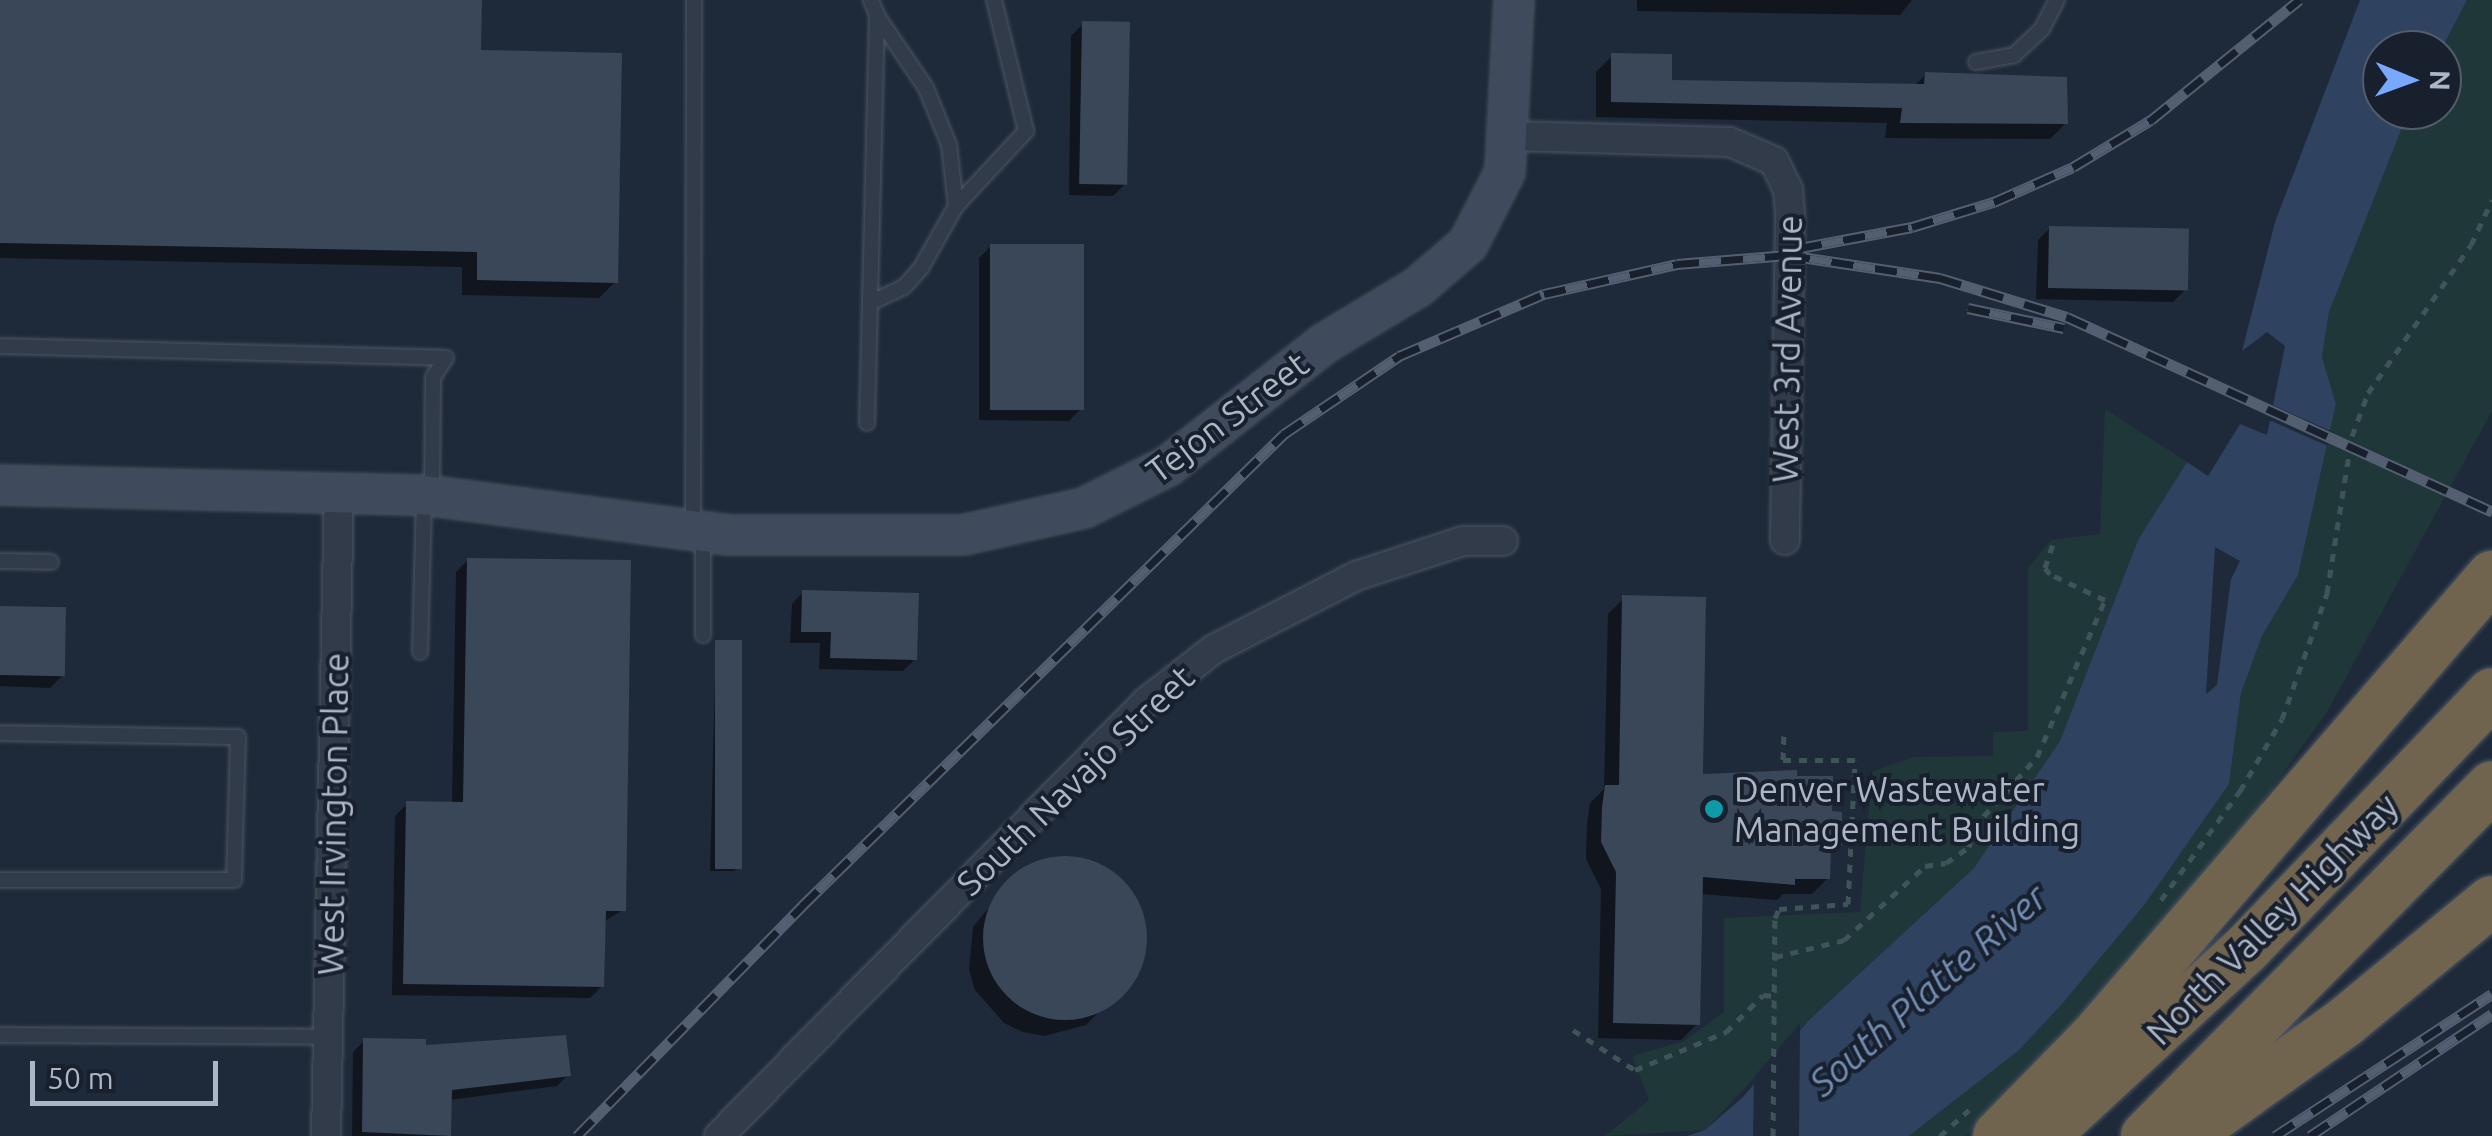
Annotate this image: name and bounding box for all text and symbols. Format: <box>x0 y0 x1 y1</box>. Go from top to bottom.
north arrow <box>2362 30 2462 130</box>
text: N <box>2425 70 2456 91</box>
street label: West 3rd Avenue <box>1764 215 1810 483</box>
street label: Tejon Street <box>1138 343 1316 491</box>
street label: West Irvington Place <box>309 652 357 976</box>
street label: South Navajo Street <box>948 656 1202 904</box>
place label: Denver Wastewater Management Building <box>1734 768 2080 850</box>
street label: North Valley Highway <box>2138 785 2406 1053</box>
marker: Denver Wastewater Management Building <box>1703 798 1725 820</box>
water label: South Platte River <box>1800 874 2056 1106</box>
scale bar <box>35 1041 222 1103</box>
text: 50 m <box>47 1061 114 1095</box>

